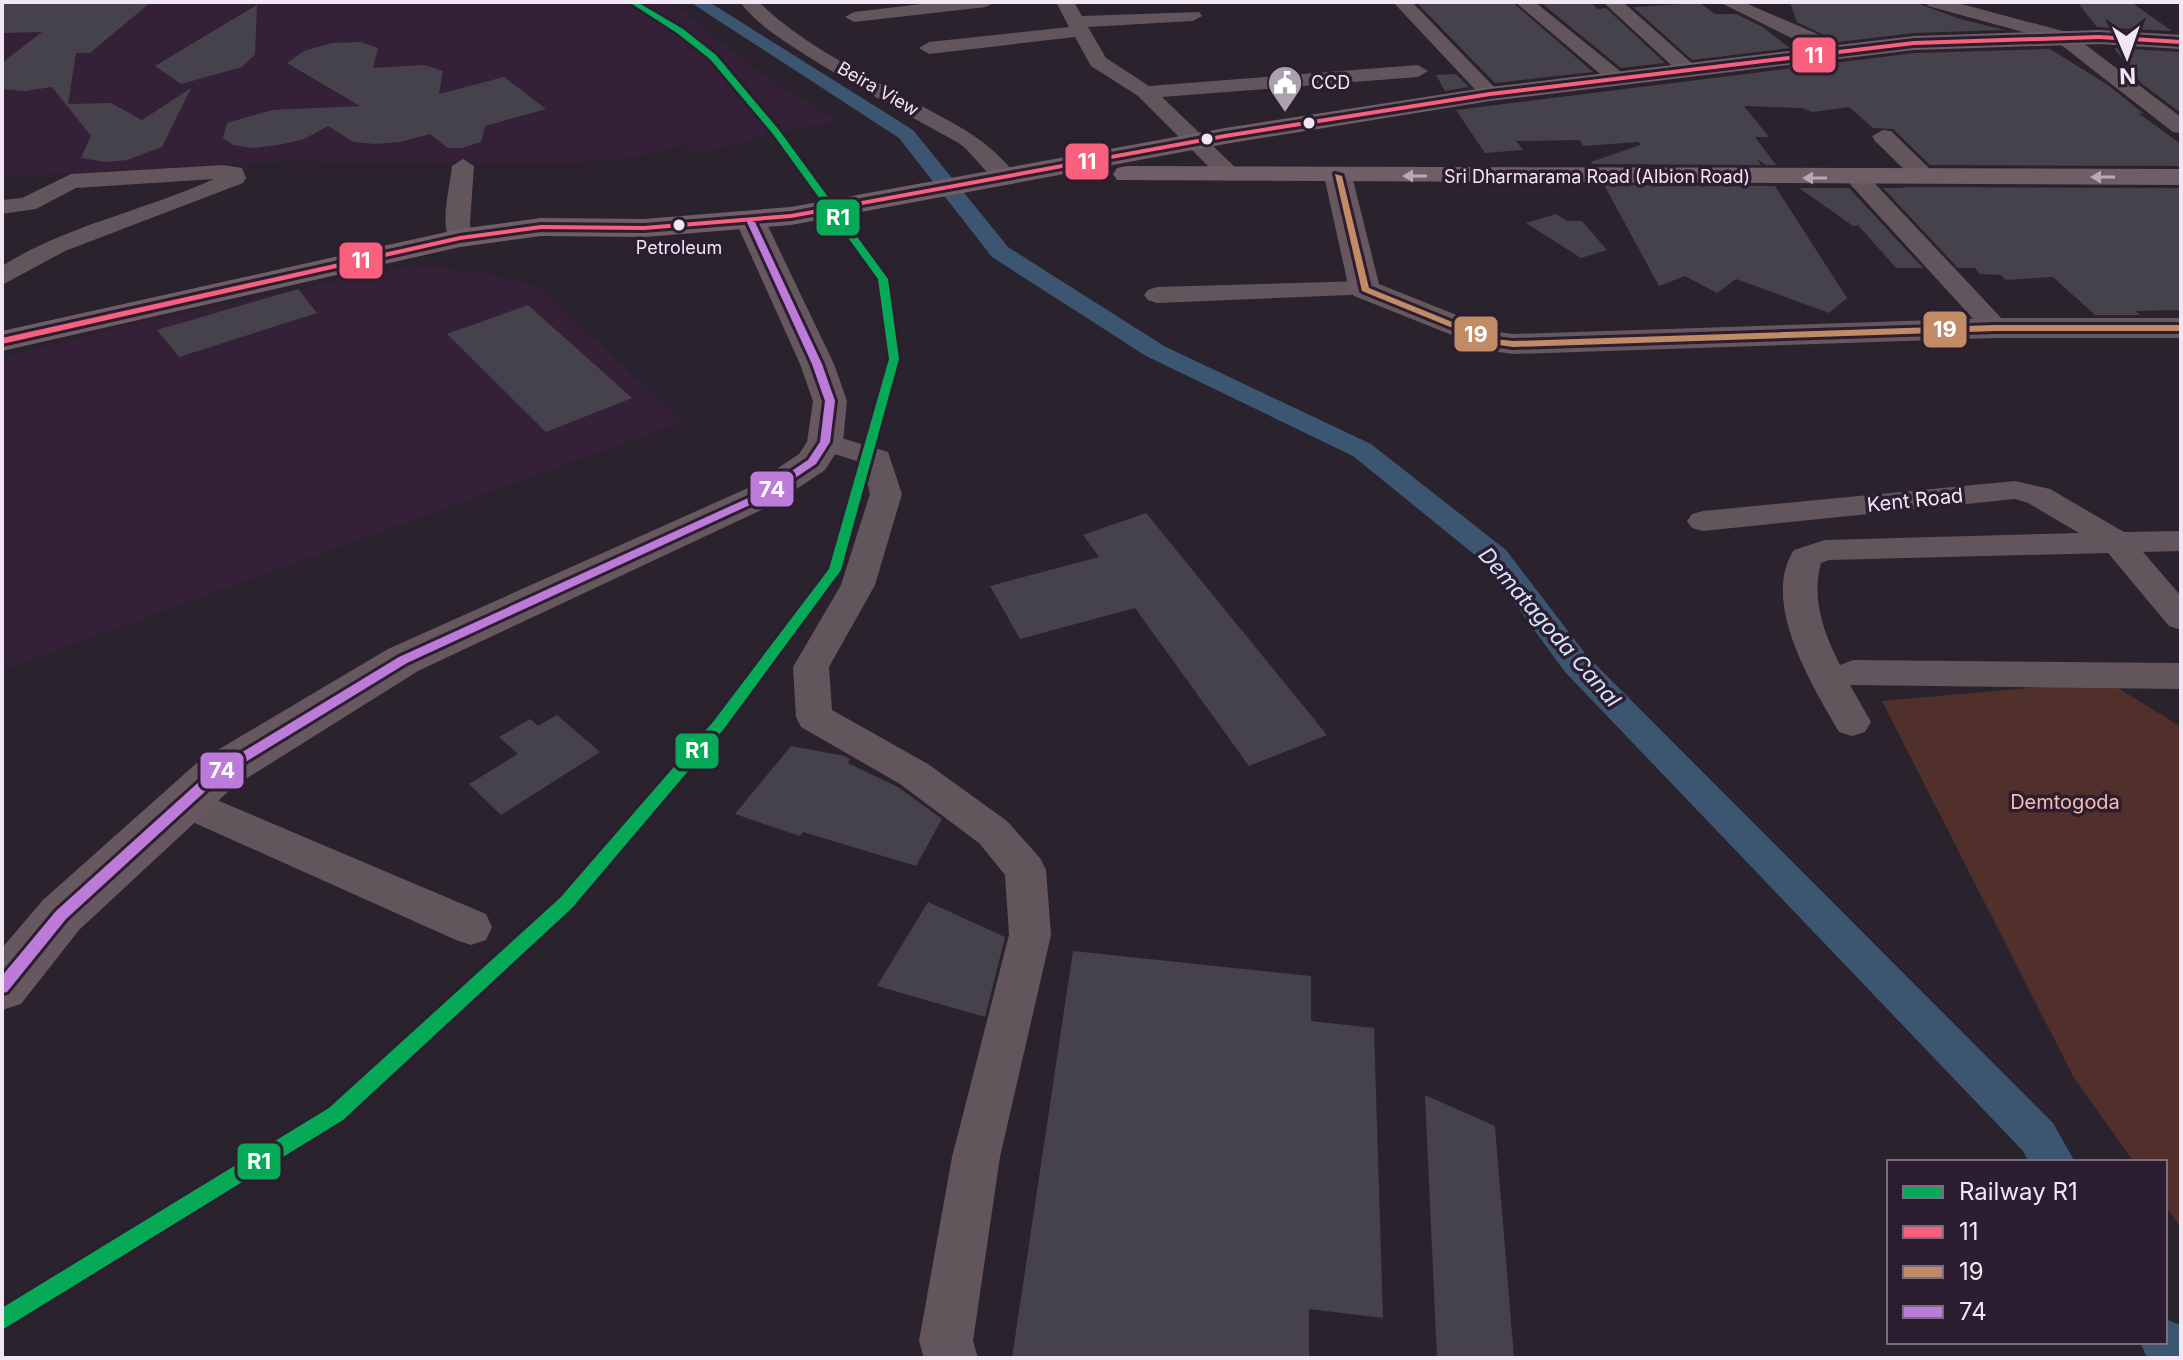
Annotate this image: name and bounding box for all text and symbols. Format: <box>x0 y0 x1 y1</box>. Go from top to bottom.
north arrow <box>2087 16 2167 96</box>
line badge: 11 <box>1791 36 1837 74</box>
text: 11 <box>1805 42 1823 68</box>
street label: Beira View <box>834 57 923 120</box>
text: N <box>2119 63 2137 89</box>
public building icon: CCD <box>1266 64 1304 114</box>
place label: CCD <box>1311 72 1350 93</box>
unlabelled marker <box>1301 115 1317 131</box>
unlabelled marker <box>1199 131 1215 147</box>
line badge: 11 <box>1064 142 1110 181</box>
text: 11 <box>1078 148 1096 174</box>
street label: Sri Dharmarama Road (Albion Road) <box>1444 166 1750 187</box>
one-way arrow <box>1402 170 1427 182</box>
one-way arrow <box>1802 171 1827 184</box>
one-way arrow <box>2090 171 2115 183</box>
line badge: R1 <box>815 198 861 237</box>
text: R1 <box>826 204 850 230</box>
marker: Petroleum <box>671 217 687 233</box>
place label: Petroleum <box>636 237 722 258</box>
line badge: 11 <box>338 241 384 280</box>
text: 11 <box>352 247 370 273</box>
line badge: 19 <box>1922 310 1968 349</box>
line badge: 19 <box>1453 315 1499 353</box>
text: 19 <box>1933 316 1957 342</box>
text: 19 <box>1464 321 1488 347</box>
line badge: 74 <box>749 470 795 508</box>
text: 74 <box>759 476 785 502</box>
street label: Kent Road <box>1866 483 1964 517</box>
water label: Dematagoda Canal <box>1474 542 1627 713</box>
line badge: R1 <box>674 732 720 770</box>
text: R1 <box>685 737 709 763</box>
line badge: 74 <box>199 751 245 790</box>
text: 74 <box>209 757 235 783</box>
park label: Demtogoda <box>2010 790 2120 814</box>
line badge: R1 <box>236 1142 282 1181</box>
text: R1 <box>247 1148 271 1174</box>
legend <box>1887 1160 2167 1344</box>
text: Railway R1 <box>1959 1177 2078 1206</box>
text: 11 <box>1959 1217 1979 1246</box>
text: 19 <box>1959 1257 1984 1286</box>
text: 74 <box>1959 1297 1987 1326</box>

